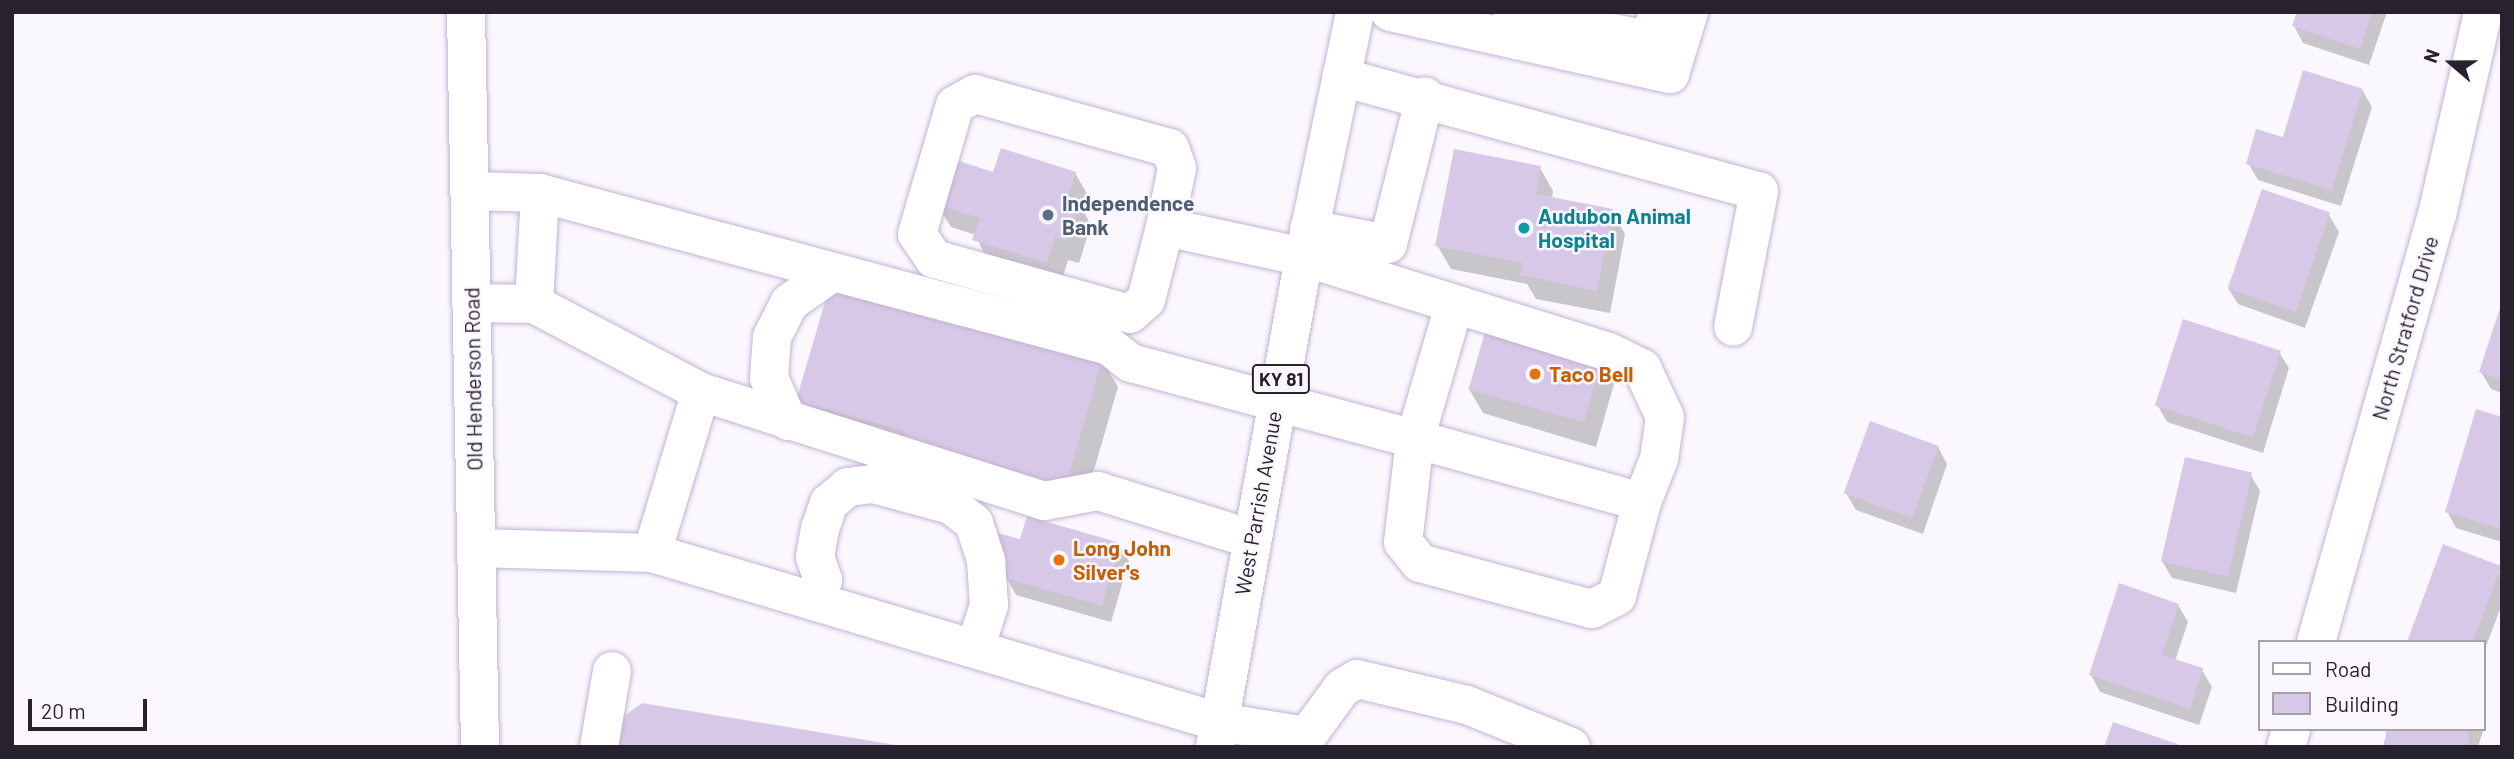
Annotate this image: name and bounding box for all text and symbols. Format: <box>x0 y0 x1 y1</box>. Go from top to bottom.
north arrow <box>2416 28 2486 98</box>
text: N <box>2418 46 2444 66</box>
place label: Independence Bank <box>1062 190 1194 240</box>
place label: Audubon Animal Hospital <box>1538 203 1691 253</box>
marker: Independence Bank <box>1040 207 1056 223</box>
marker: Audubon Animal Hospital <box>1516 220 1532 236</box>
street label: North Stratford Drive <box>2367 233 2443 423</box>
street label: Old Henderson Road <box>459 287 487 471</box>
place label: Taco Bell <box>1549 361 1633 387</box>
road number: KY 81 <box>1251 364 1311 394</box>
marker: Taco Bell <box>1527 366 1543 382</box>
street label: West Parrish Avenue <box>1229 409 1287 597</box>
place label: Long John Silver's <box>1073 535 1171 585</box>
marker: Long John Silver's <box>1051 552 1067 568</box>
legend <box>2258 640 2486 731</box>
text: Road <box>2325 656 2371 681</box>
scale bar <box>32 686 150 730</box>
text: Building <box>2325 691 2399 716</box>
text: 20 m <box>41 698 86 723</box>

